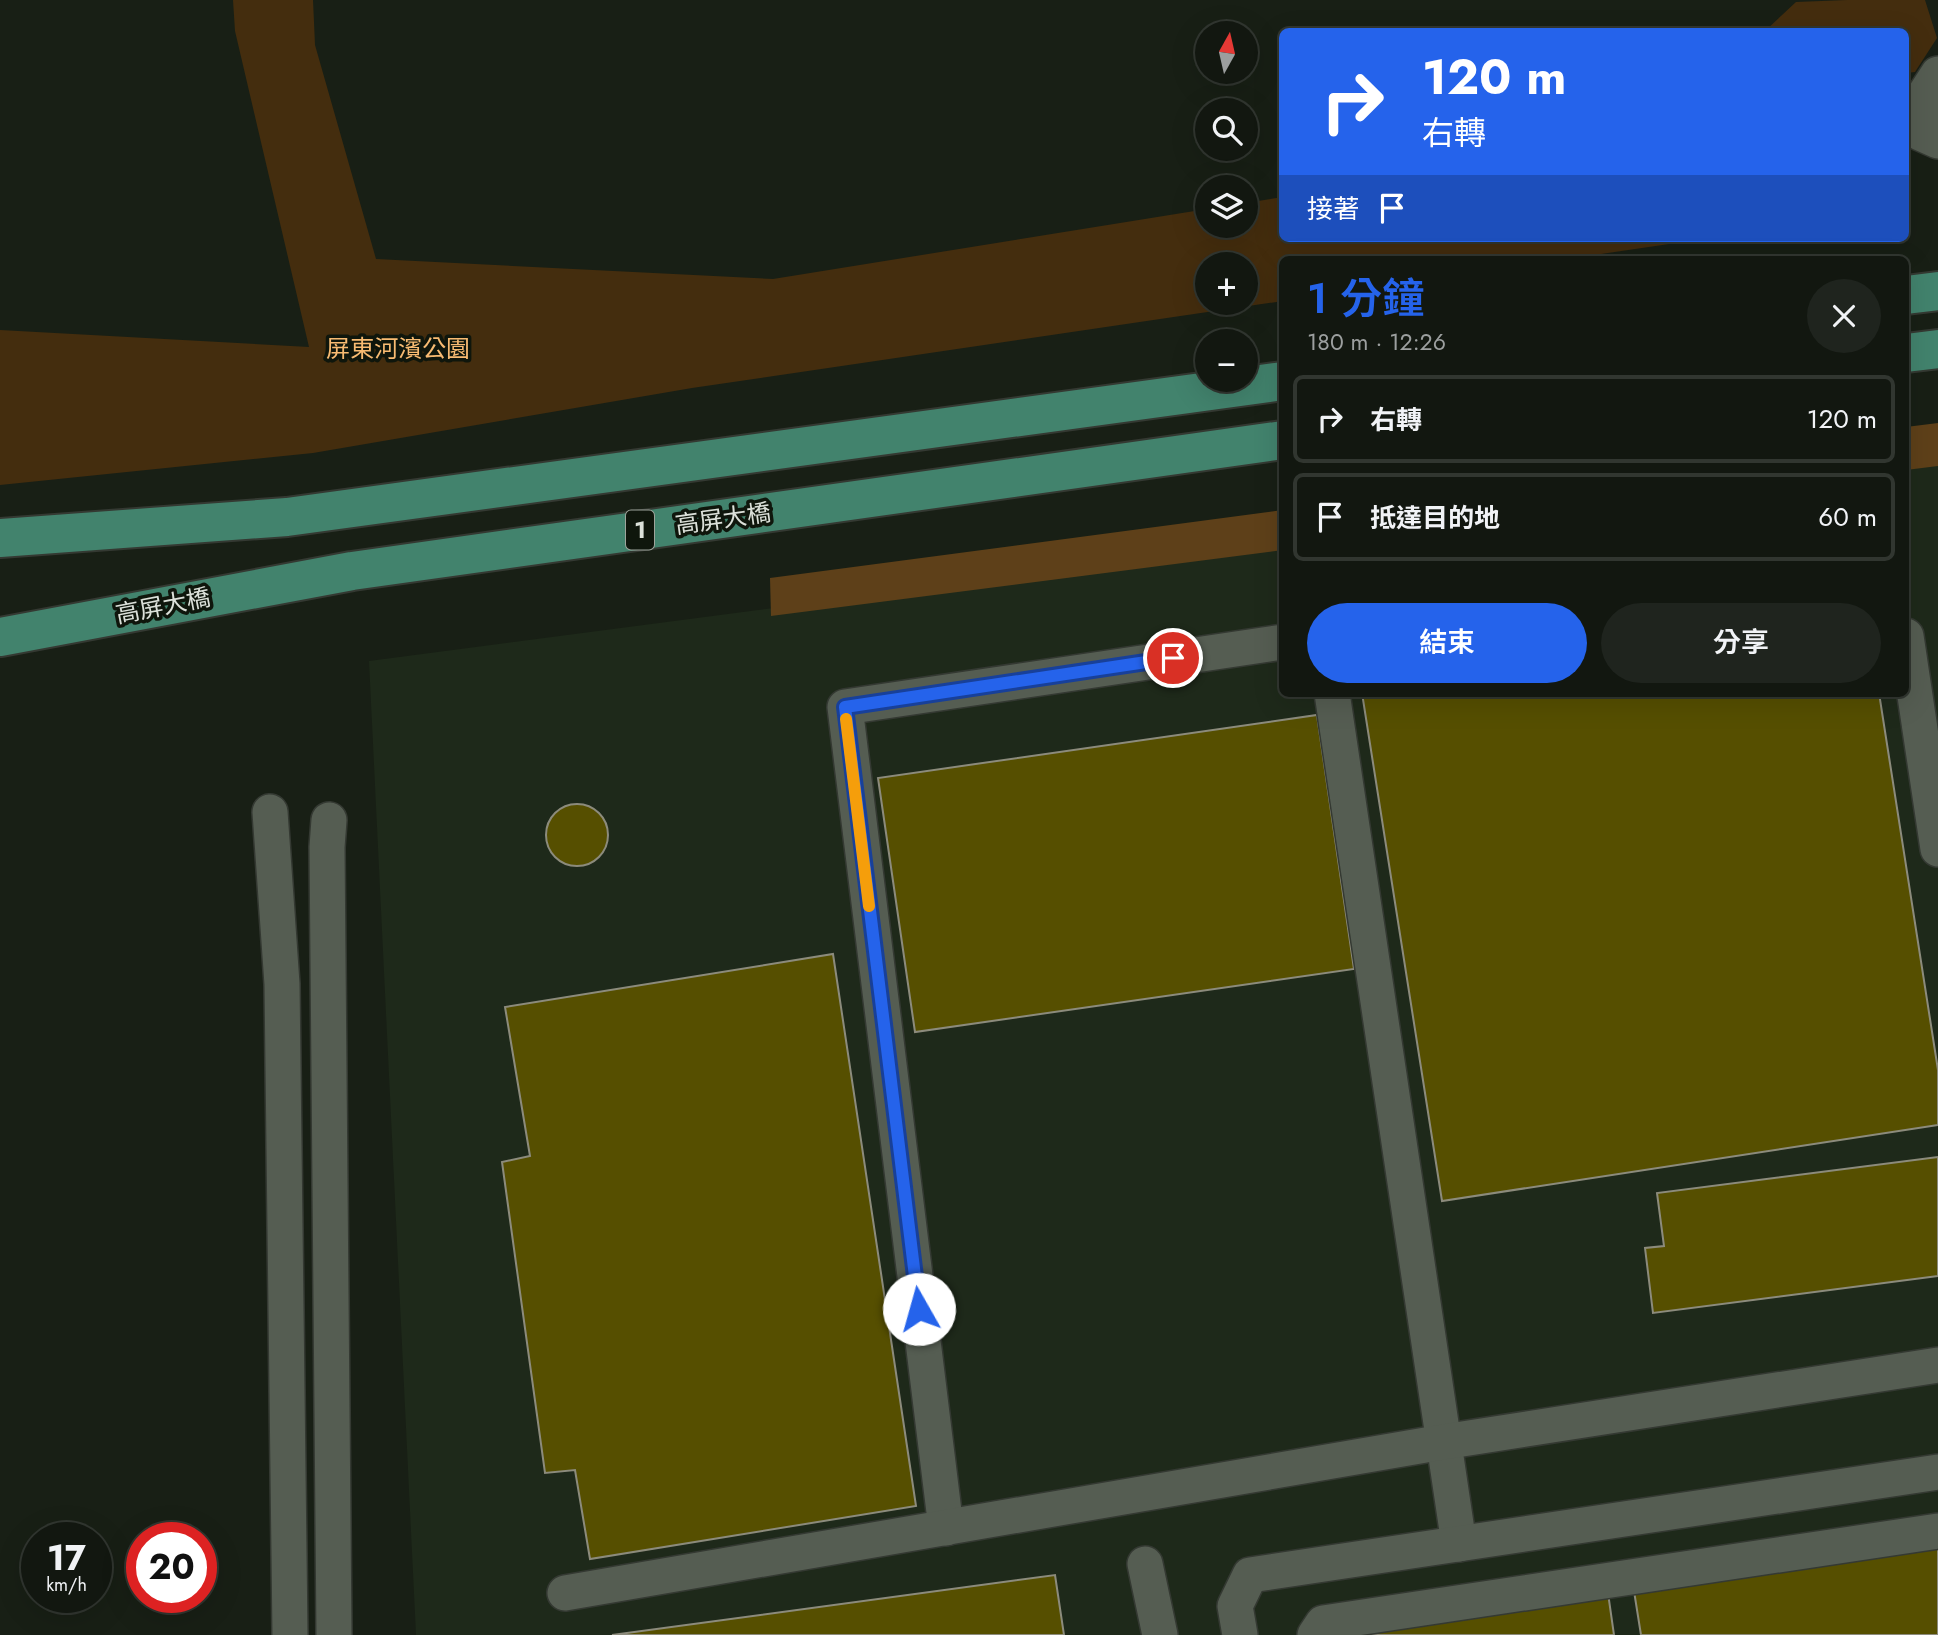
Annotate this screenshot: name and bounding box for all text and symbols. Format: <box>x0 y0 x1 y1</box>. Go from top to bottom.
north arrow <box>1195 21 1258 84</box>
map controls <box>1195 21 1258 392</box>
text: 120 m <box>1422 42 1566 112</box>
icon: right <box>1307 56 1398 147</box>
button: search <box>1195 98 1258 161</box>
text: 右轉 <box>1422 110 1486 156</box>
button: layers <box>1195 175 1258 238</box>
icon: arrive <box>1373 189 1411 227</box>
text: 接著 <box>1307 190 1359 228</box>
button: + <box>1195 252 1258 315</box>
text: 1 分鐘 <box>1307 268 1424 329</box>
button: close <box>1807 279 1881 353</box>
text: 180 m · 12:26 <box>1307 325 1446 359</box>
button: − <box>1195 329 1258 392</box>
park label: 屏東河濱公園 <box>326 331 470 366</box>
icon: right <box>1311 400 1349 438</box>
text: 120 m <box>1807 400 1877 438</box>
text: 右轉 <box>1370 401 1422 439</box>
street label: 高屏大橋 <box>673 494 773 543</box>
icon: arrive <box>1311 498 1349 536</box>
text: 60 m <box>1818 498 1877 536</box>
text: 抵達目的地 <box>1370 499 1500 537</box>
road number: 1 <box>626 510 654 550</box>
street label: 高屏大橋 <box>112 579 213 632</box>
button: 結束 <box>1307 603 1587 683</box>
button: 分享 <box>1601 603 1881 683</box>
pin <box>1143 628 1203 688</box>
icon: arrive <box>1154 639 1192 677</box>
position arrow <box>882 1272 956 1346</box>
speed limit sign: 20 <box>126 1522 217 1613</box>
text: 17 <box>47 1533 86 1583</box>
text: km/h <box>46 1572 87 1598</box>

